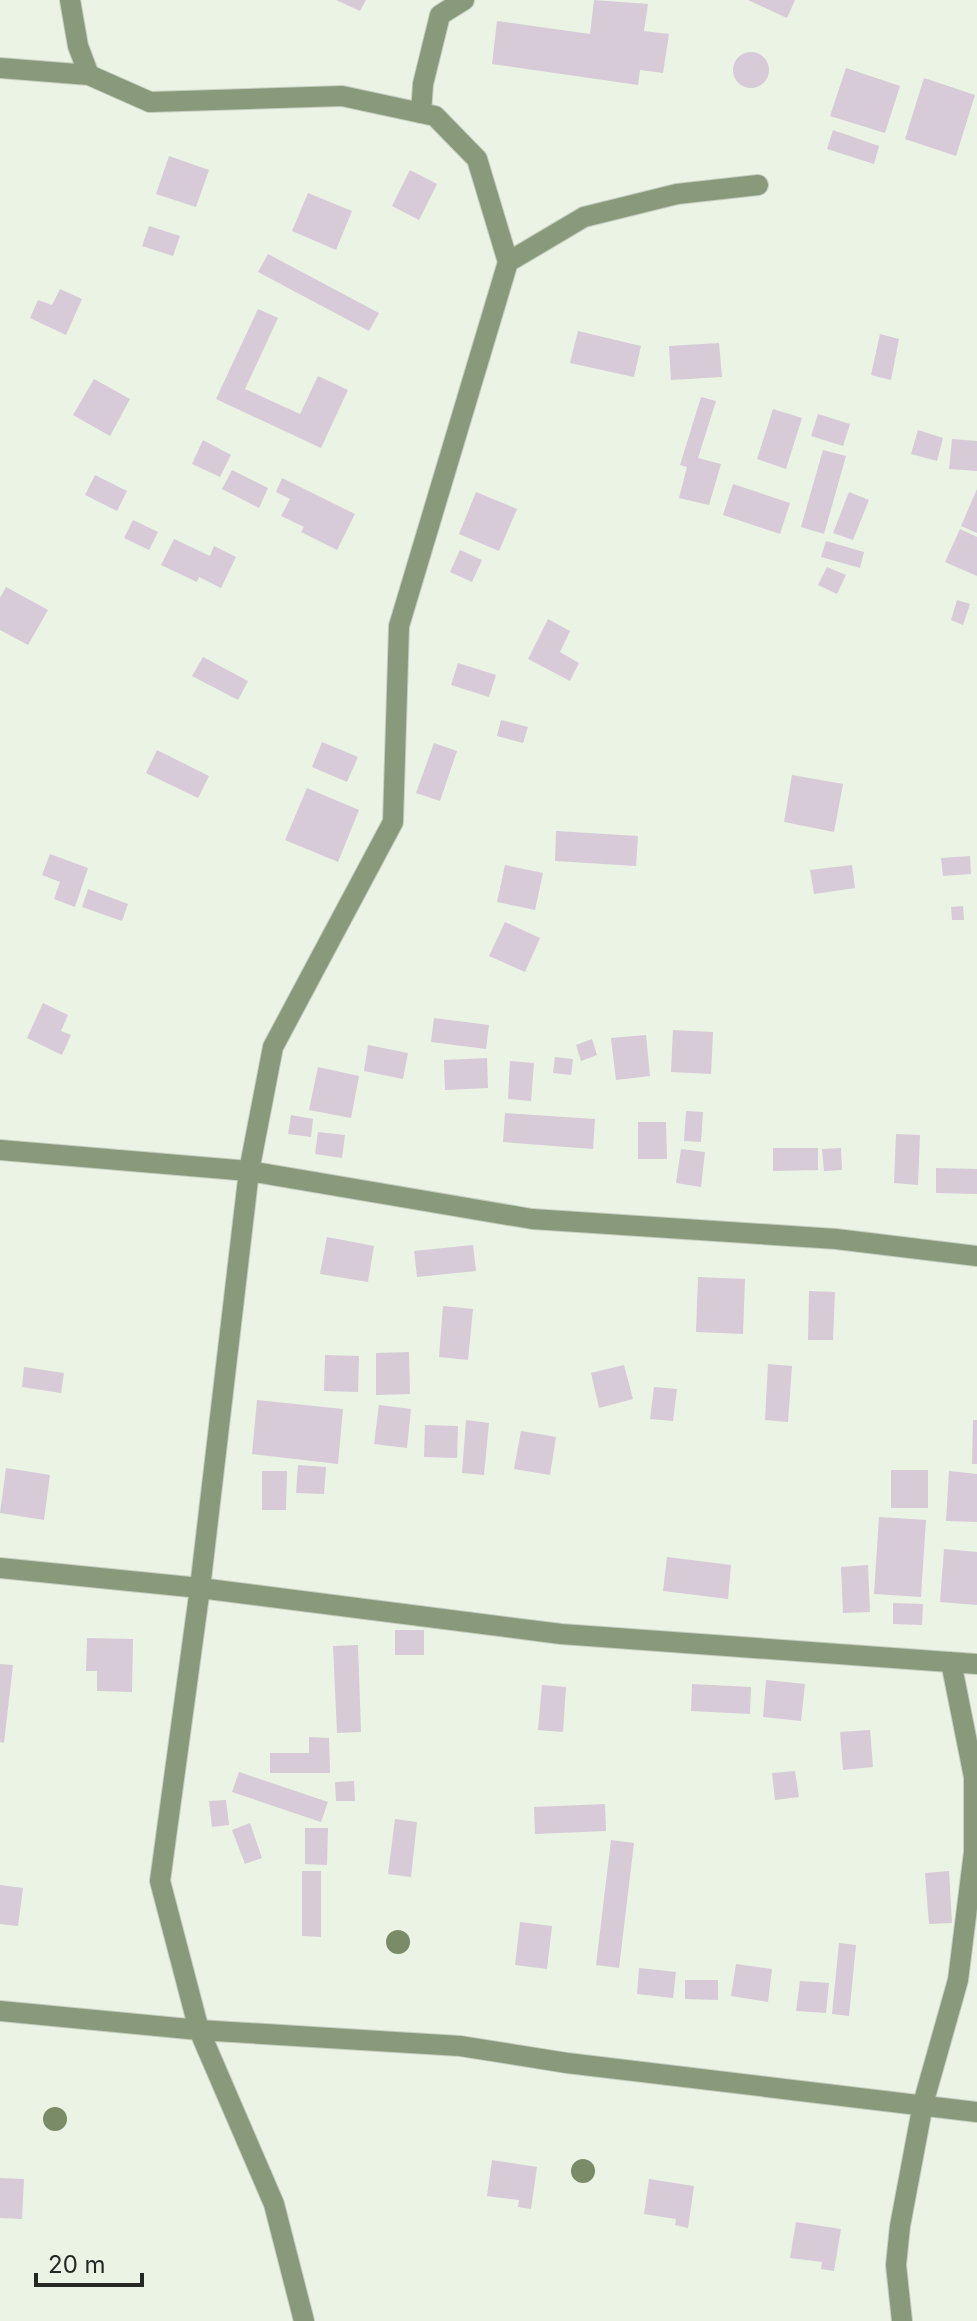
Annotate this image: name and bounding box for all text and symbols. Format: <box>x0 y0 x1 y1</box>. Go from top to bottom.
scale bar <box>36 2237 142 2287</box>
text: 20 m <box>48 2250 106 2279</box>

